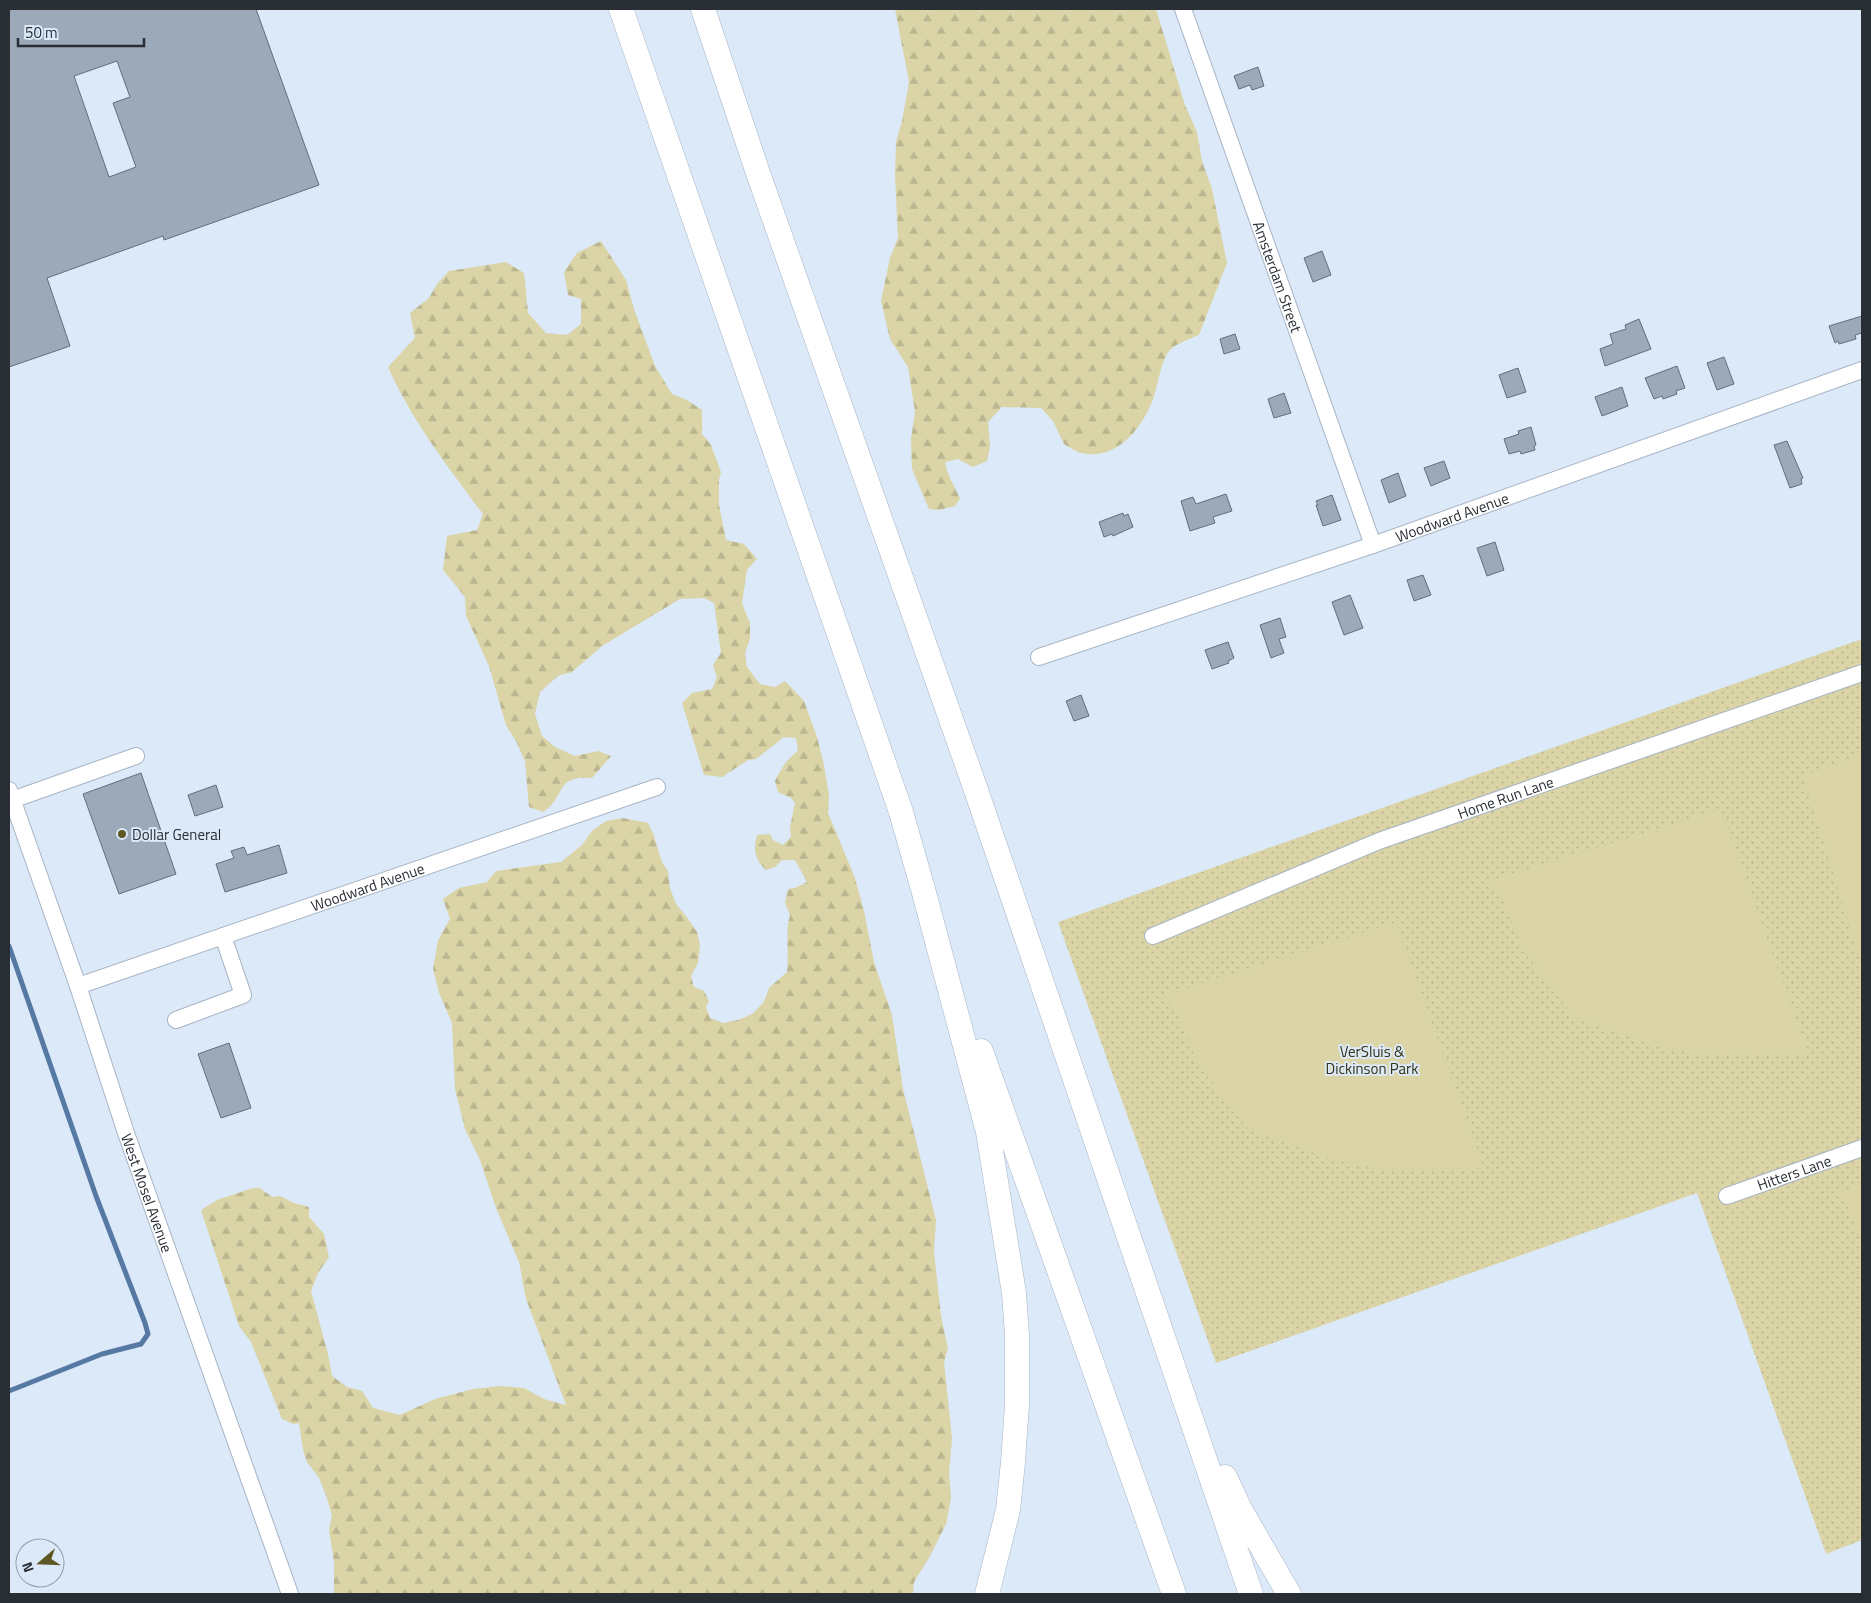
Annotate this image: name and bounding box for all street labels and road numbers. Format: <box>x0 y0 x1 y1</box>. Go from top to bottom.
street label: Amsterdam Street <box>1248 218 1308 336</box>
street label: Woodward Avenue <box>1392 486 1512 548</box>
street label: Home Run Lane <box>1454 770 1557 824</box>
street label: Woodward Avenue <box>307 856 427 917</box>
street label: West Mosel Avenue <box>116 1130 179 1256</box>
street label: Hitters Lane <box>1754 1148 1834 1196</box>

